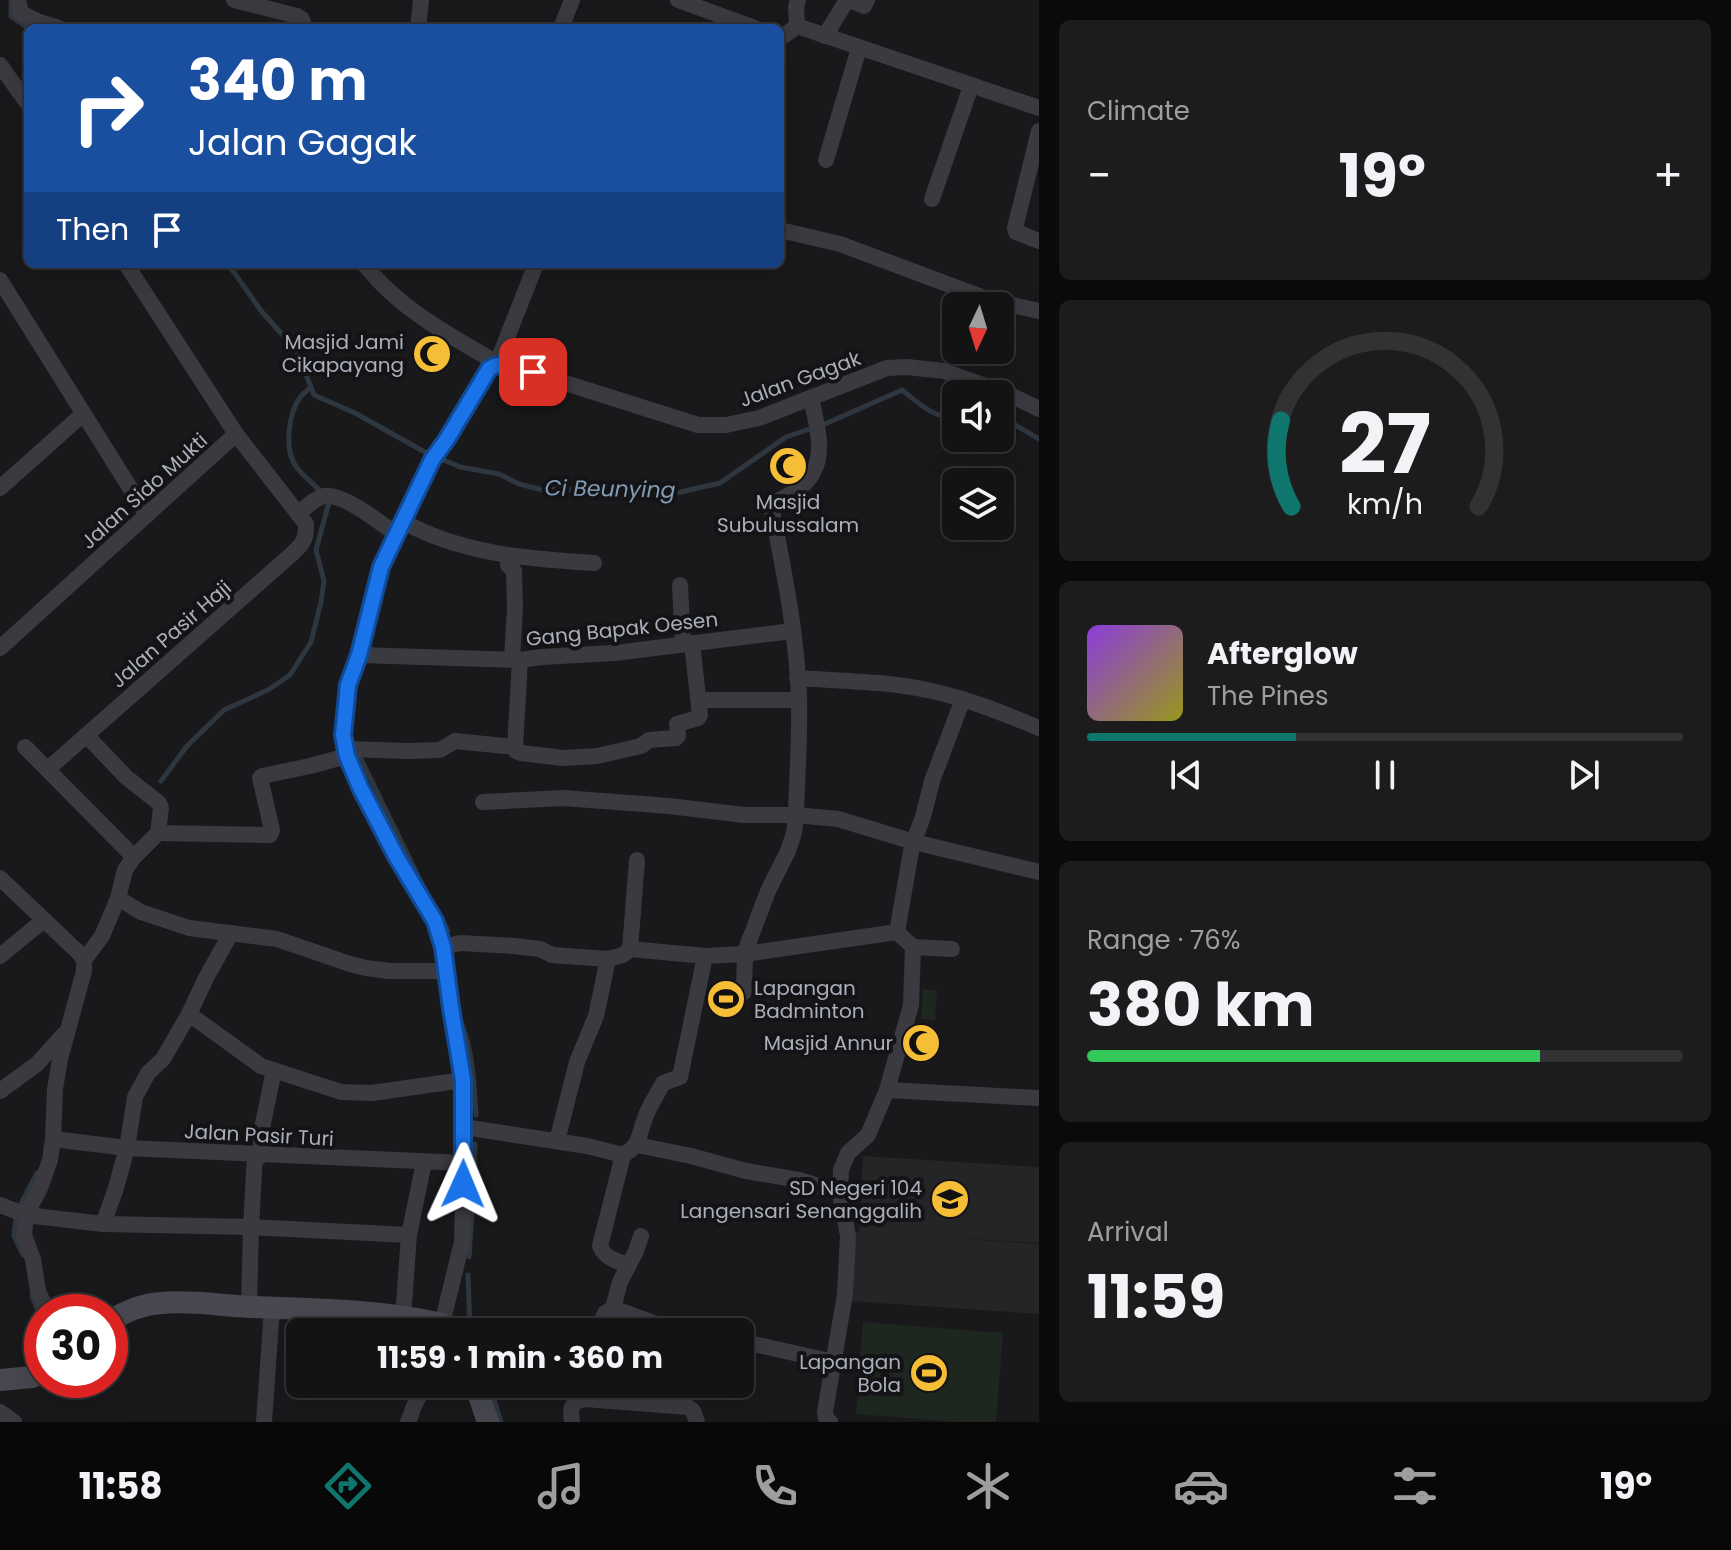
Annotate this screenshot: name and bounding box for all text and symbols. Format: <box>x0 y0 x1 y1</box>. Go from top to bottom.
text: 340 m <box>188 41 367 120</box>
icon: right <box>56 56 160 160</box>
text: Climate <box>1087 93 1190 129</box>
text: Jalan Gagak <box>188 117 417 168</box>
text: 19° <box>1338 134 1426 218</box>
text: − <box>1087 145 1111 206</box>
text: + <box>1653 145 1683 206</box>
text: Then <box>56 208 129 251</box>
icon: arrive <box>145 208 189 252</box>
north arrow <box>942 292 1014 364</box>
map controls <box>942 292 1014 540</box>
place label: Masjid Jami Cikapayang <box>282 328 404 379</box>
mosque icon: Masjid Jami Cikapayang <box>411 333 453 375</box>
pin <box>499 338 567 406</box>
street label: Jalan Gagak <box>735 344 865 414</box>
icon: arrive <box>511 350 555 394</box>
button: sound <box>942 380 1014 452</box>
text: 27 <box>1339 385 1431 501</box>
street label: Jalan Sido Mukti <box>75 427 213 555</box>
mosque icon: Masjid Subulussalam <box>767 445 809 487</box>
button: layers <box>942 468 1014 540</box>
water label: Ci Beunying <box>544 472 676 506</box>
text: km/h <box>1347 484 1423 524</box>
place label: Masjid Subulussalam <box>717 488 859 539</box>
street label: Jalan Pasir Haji <box>105 574 237 694</box>
street label: Gang Bapak Oesen <box>525 605 719 653</box>
text: Afterglow <box>1207 632 1358 675</box>
text: The Pines <box>1207 678 1329 714</box>
icon: previous <box>1164 753 1208 797</box>
icon: pause <box>1363 753 1407 797</box>
icon: next <box>1562 753 1606 797</box>
text: Range · 76% <box>1087 922 1241 958</box>
text: 380 km <box>1087 963 1315 1047</box>
place label: Lapangan Badminton <box>754 974 865 1025</box>
sports icon: Lapangan Badminton <box>705 978 747 1020</box>
mosque icon: Masjid Annur <box>900 1022 942 1064</box>
place label: Masjid Annur <box>764 1029 893 1057</box>
street label: Jalan Pasir Turi <box>183 1117 335 1153</box>
position arrow <box>421 1142 505 1226</box>
place label: SD Negeri 104 Langensari Senanggalih <box>680 1174 922 1225</box>
school or university icon: SD Negeri 104 Langensari Senanggalih <box>929 1178 971 1220</box>
text: Arrival <box>1087 1214 1169 1250</box>
text: 11:59 <box>1087 1255 1225 1339</box>
speed limit sign: 30 <box>24 1294 128 1398</box>
text: 11:59 · 1 min · 360 m <box>377 1336 663 1379</box>
place label: Lapangan Bola <box>799 1348 901 1399</box>
sports icon: Lapangan Bola <box>908 1352 950 1394</box>
icon: directions <box>320 1458 376 1514</box>
icon: music <box>533 1458 589 1514</box>
icon: phone <box>747 1458 803 1514</box>
icon: climate <box>960 1458 1016 1514</box>
icon: car <box>1173 1458 1229 1514</box>
icon: filters <box>1387 1458 1443 1514</box>
text: 11:58 <box>79 1461 163 1512</box>
text: 19° <box>1600 1461 1652 1512</box>

